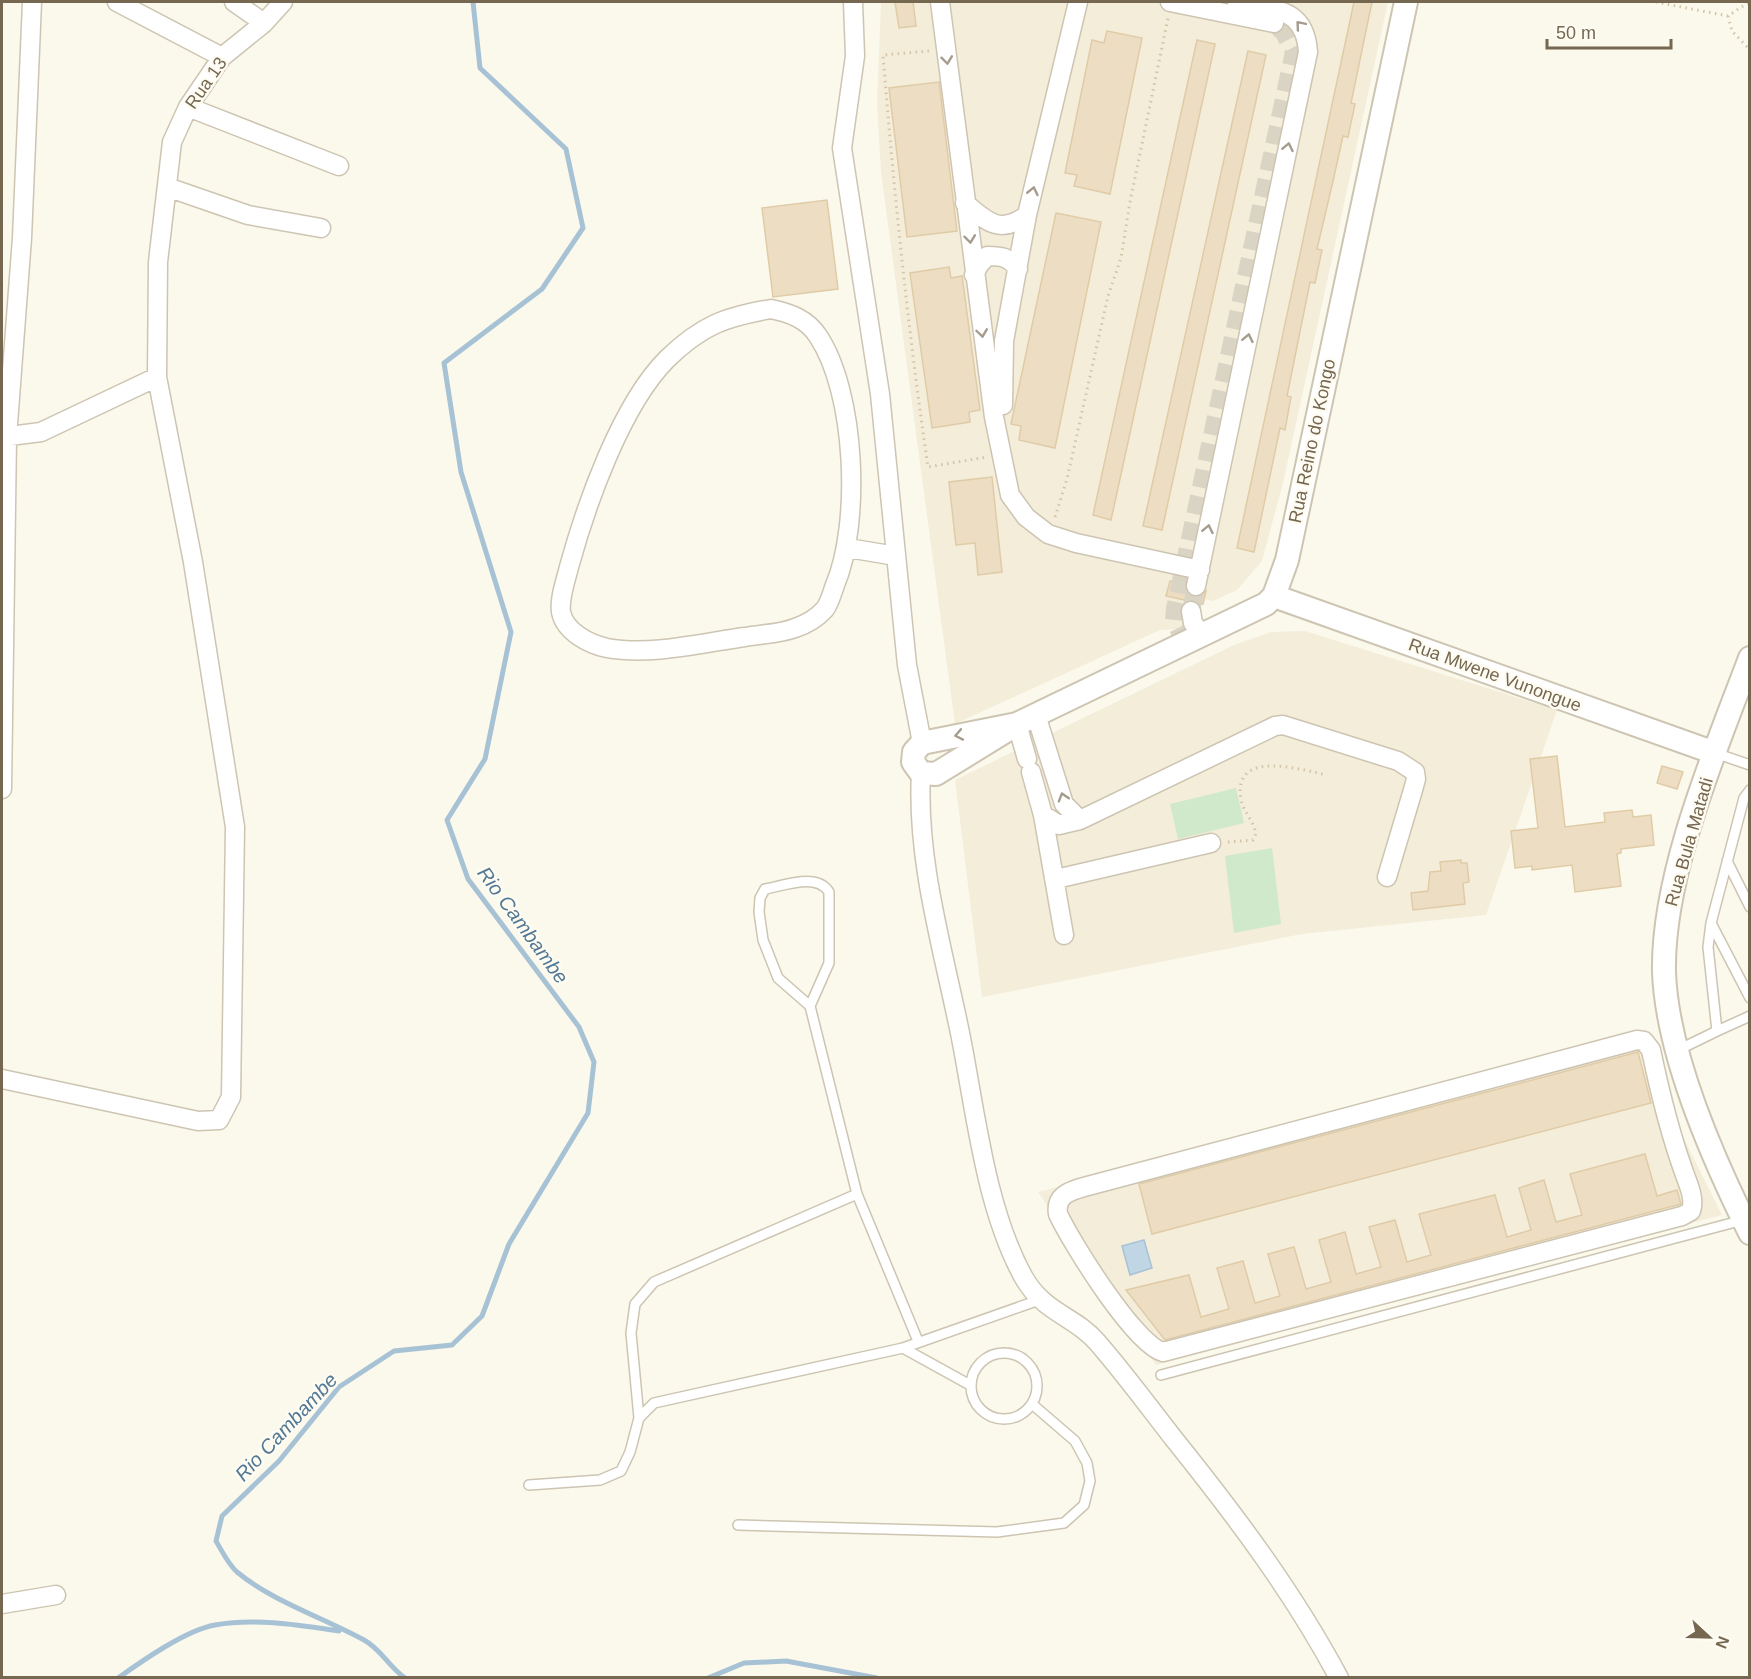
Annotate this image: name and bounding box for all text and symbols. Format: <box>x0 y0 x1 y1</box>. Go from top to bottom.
scale bar <box>1547 12 1672 50</box>
one-way arrow <box>1296 21 1307 32</box>
text: 50 m <box>1556 23 1596 43</box>
street label: Rua 13 <box>181 53 231 113</box>
one-way arrow <box>940 55 953 64</box>
one-way arrow <box>1280 143 1293 153</box>
one-way arrow <box>1025 186 1038 196</box>
one-way arrow <box>963 234 976 243</box>
one-way arrow <box>976 329 988 338</box>
one-way arrow <box>1241 334 1254 344</box>
street label: Rua Reino do Kongo <box>1285 357 1339 525</box>
one-way arrow <box>1201 524 1214 534</box>
street label: Rua Mwene Vunongue <box>1406 634 1584 716</box>
one-way arrow <box>955 728 965 741</box>
street label: Rua Bula Matadi <box>1661 775 1717 909</box>
one-way arrow <box>1057 792 1070 803</box>
water label: Rio Cambambe <box>473 862 573 988</box>
water label: Rio Cambambe <box>231 1369 341 1485</box>
north arrow <box>1679 1607 1739 1667</box>
text: N <box>1712 1634 1732 1651</box>

